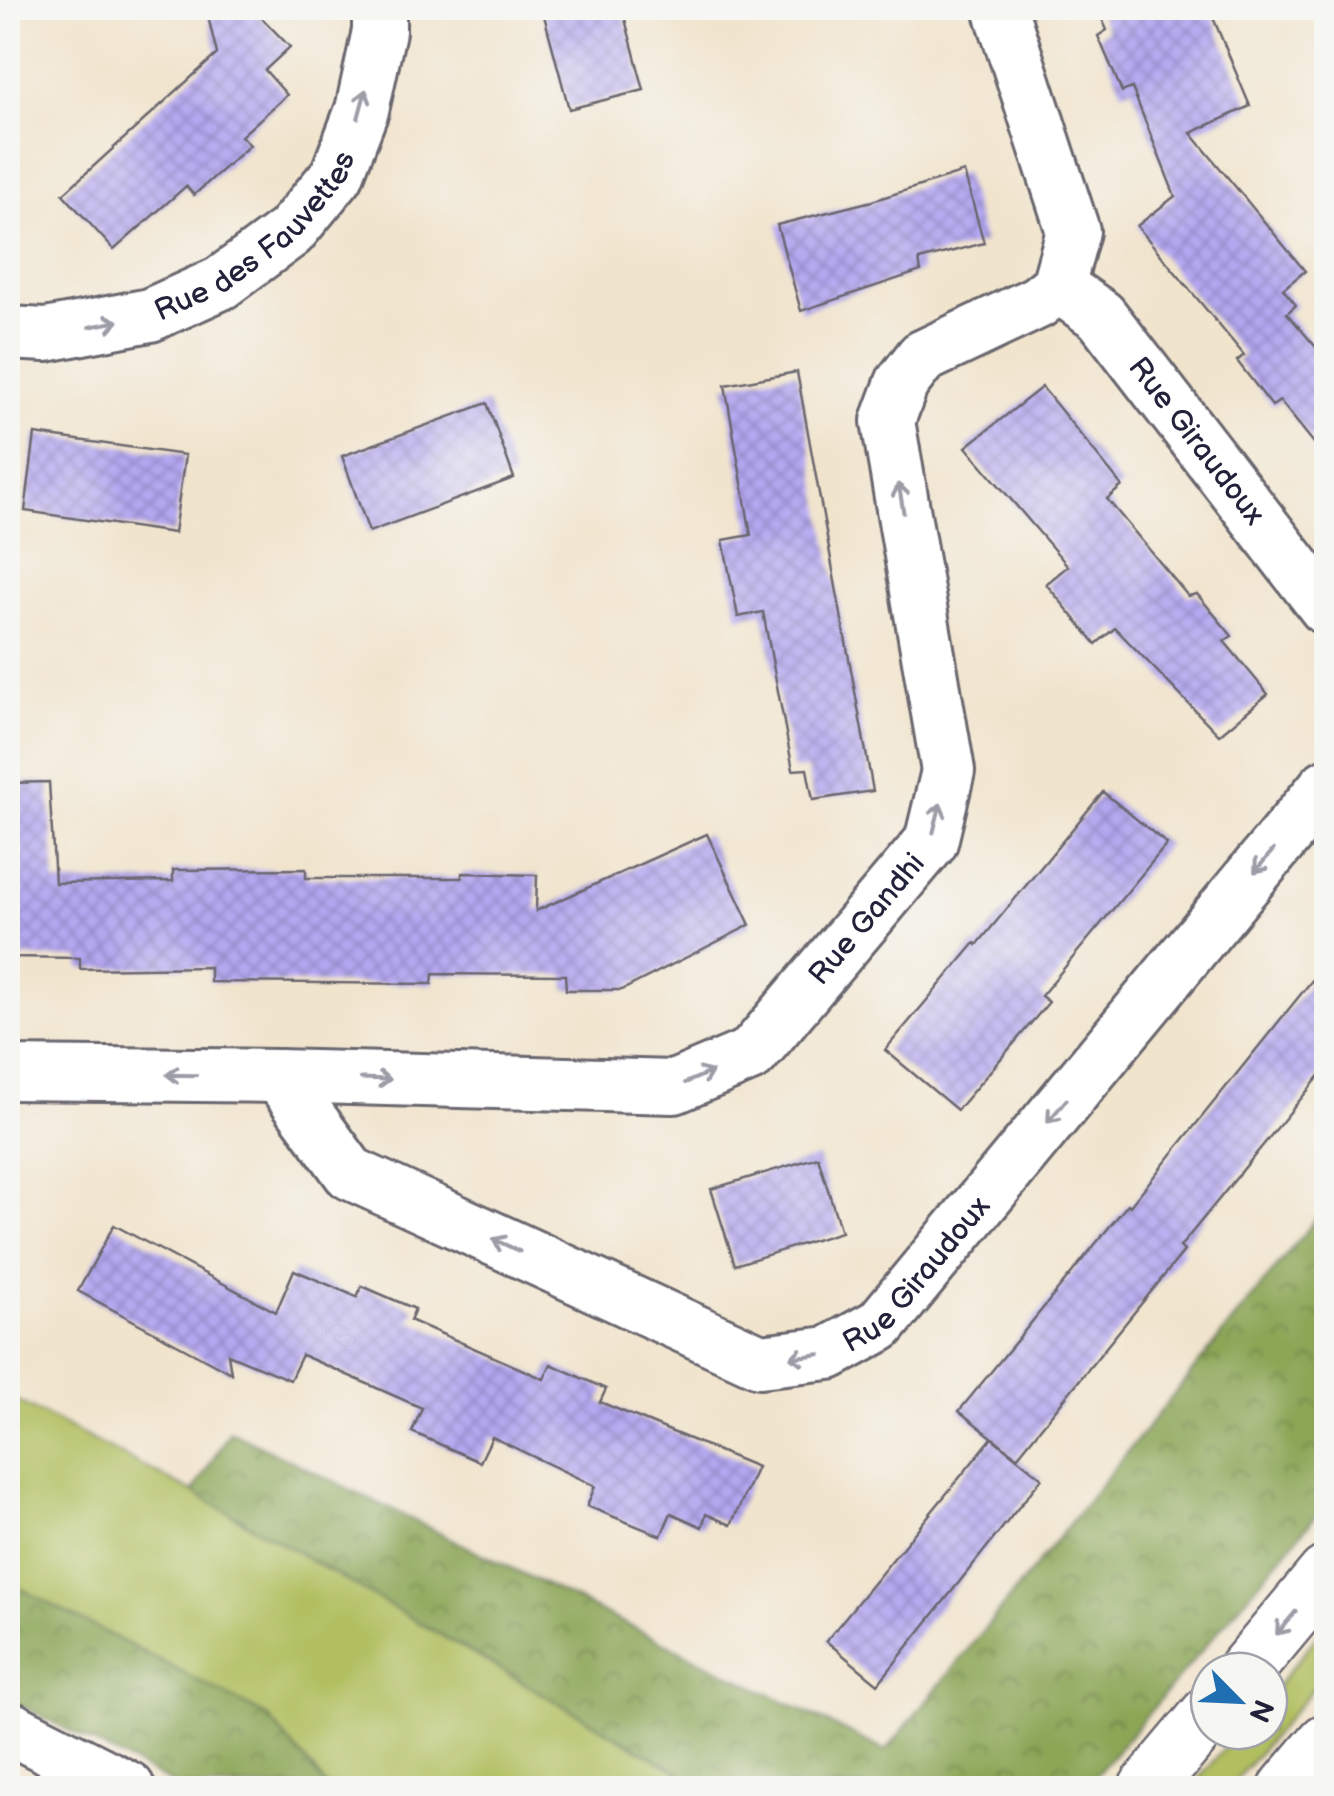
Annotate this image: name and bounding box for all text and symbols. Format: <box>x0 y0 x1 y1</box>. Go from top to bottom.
one-way arrow <box>354 89 373 121</box>
street label: Rue des Fauvettes <box>149 147 363 330</box>
one-way arrow <box>87 314 120 333</box>
street label: Rue Giraudoux <box>1120 350 1272 532</box>
one-way arrow <box>891 482 910 515</box>
one-way arrow <box>928 803 947 834</box>
street label: Rue Gandhi <box>801 846 933 992</box>
one-way arrow <box>1253 847 1275 873</box>
one-way arrow <box>166 1066 198 1084</box>
one-way arrow <box>683 1067 714 1085</box>
one-way arrow <box>360 1069 392 1088</box>
one-way arrow <box>1046 1097 1068 1123</box>
street label: Rue Giraudoux <box>837 1189 998 1361</box>
one-way arrow <box>492 1234 522 1253</box>
one-way arrow <box>789 1347 822 1366</box>
one-way arrow <box>1275 1609 1297 1635</box>
north arrow <box>1189 1651 1289 1751</box>
text: N <box>1241 1694 1280 1727</box>

